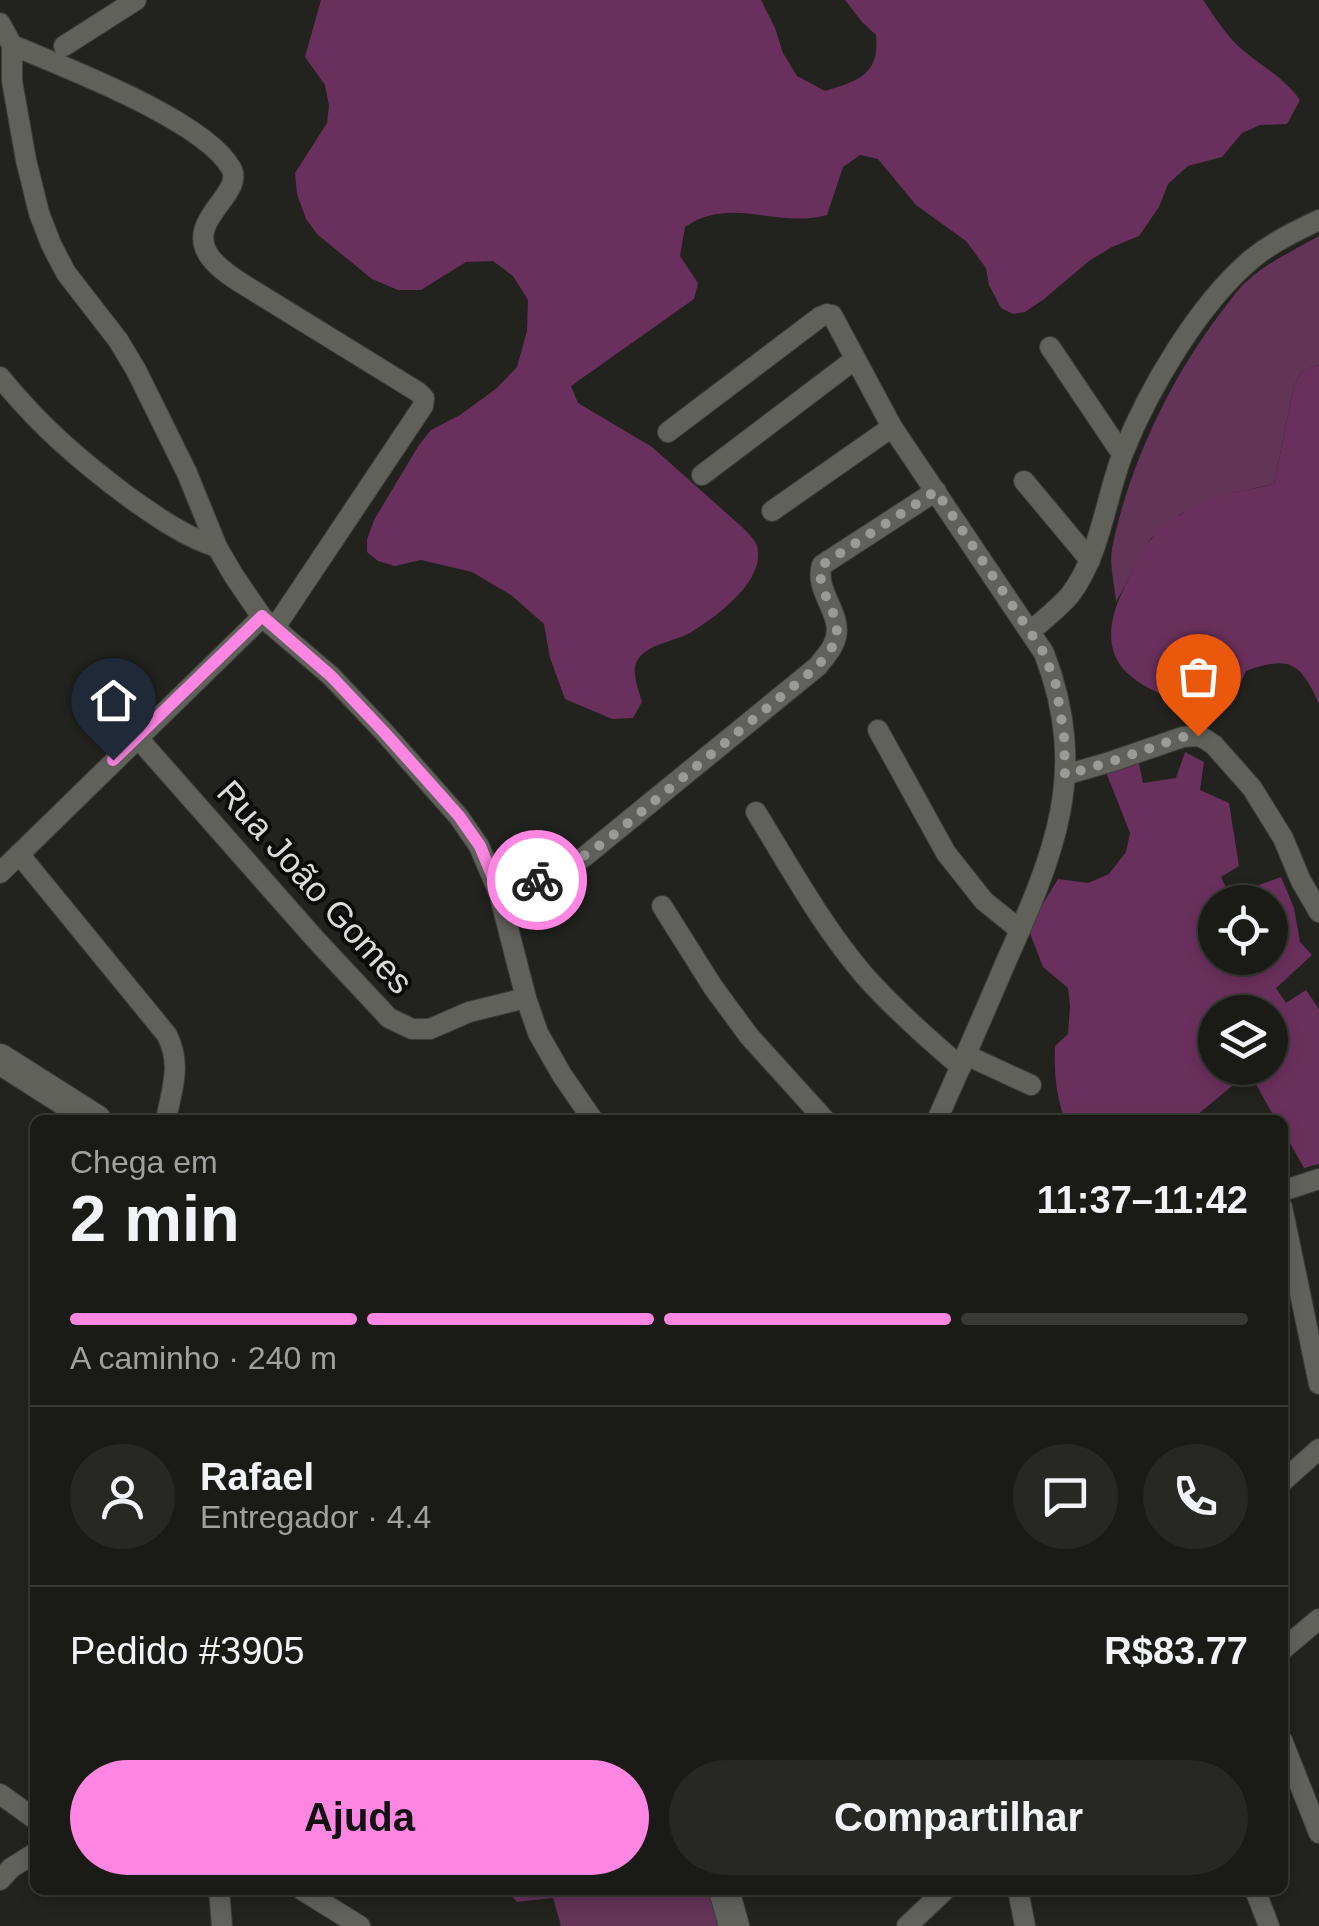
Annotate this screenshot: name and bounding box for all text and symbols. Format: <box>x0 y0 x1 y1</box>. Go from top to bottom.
pin <box>1156 634 1241 737</box>
icon: bag <box>1171 649 1226 704</box>
pin <box>71 658 156 761</box>
icon: home <box>86 673 141 728</box>
street label: Rua João Gomes <box>210 772 421 1001</box>
courier <box>487 830 587 930</box>
icon: bike <box>510 853 565 908</box>
map controls <box>1198 885 1288 1085</box>
button: locate <box>1198 885 1288 975</box>
button: layers <box>1198 995 1288 1085</box>
text: Chega em <box>70 1144 218 1180</box>
text: 11:37–11:42 <box>1037 1179 1248 1221</box>
text: 2 min <box>70 1182 240 1255</box>
text: A caminho · 240 m <box>70 1340 337 1376</box>
button: person <box>70 1444 175 1549</box>
button: chat <box>1013 1444 1118 1549</box>
button: phone <box>1143 1444 1248 1549</box>
text: Rafael <box>200 1456 314 1498</box>
text: Entregador · 4.4 <box>200 1499 431 1535</box>
text: Pedido #3905 <box>70 1630 305 1672</box>
text: R$83.77 <box>1104 1630 1248 1672</box>
button: Ajuda <box>70 1760 649 1875</box>
button: Compartilhar <box>669 1760 1248 1875</box>

